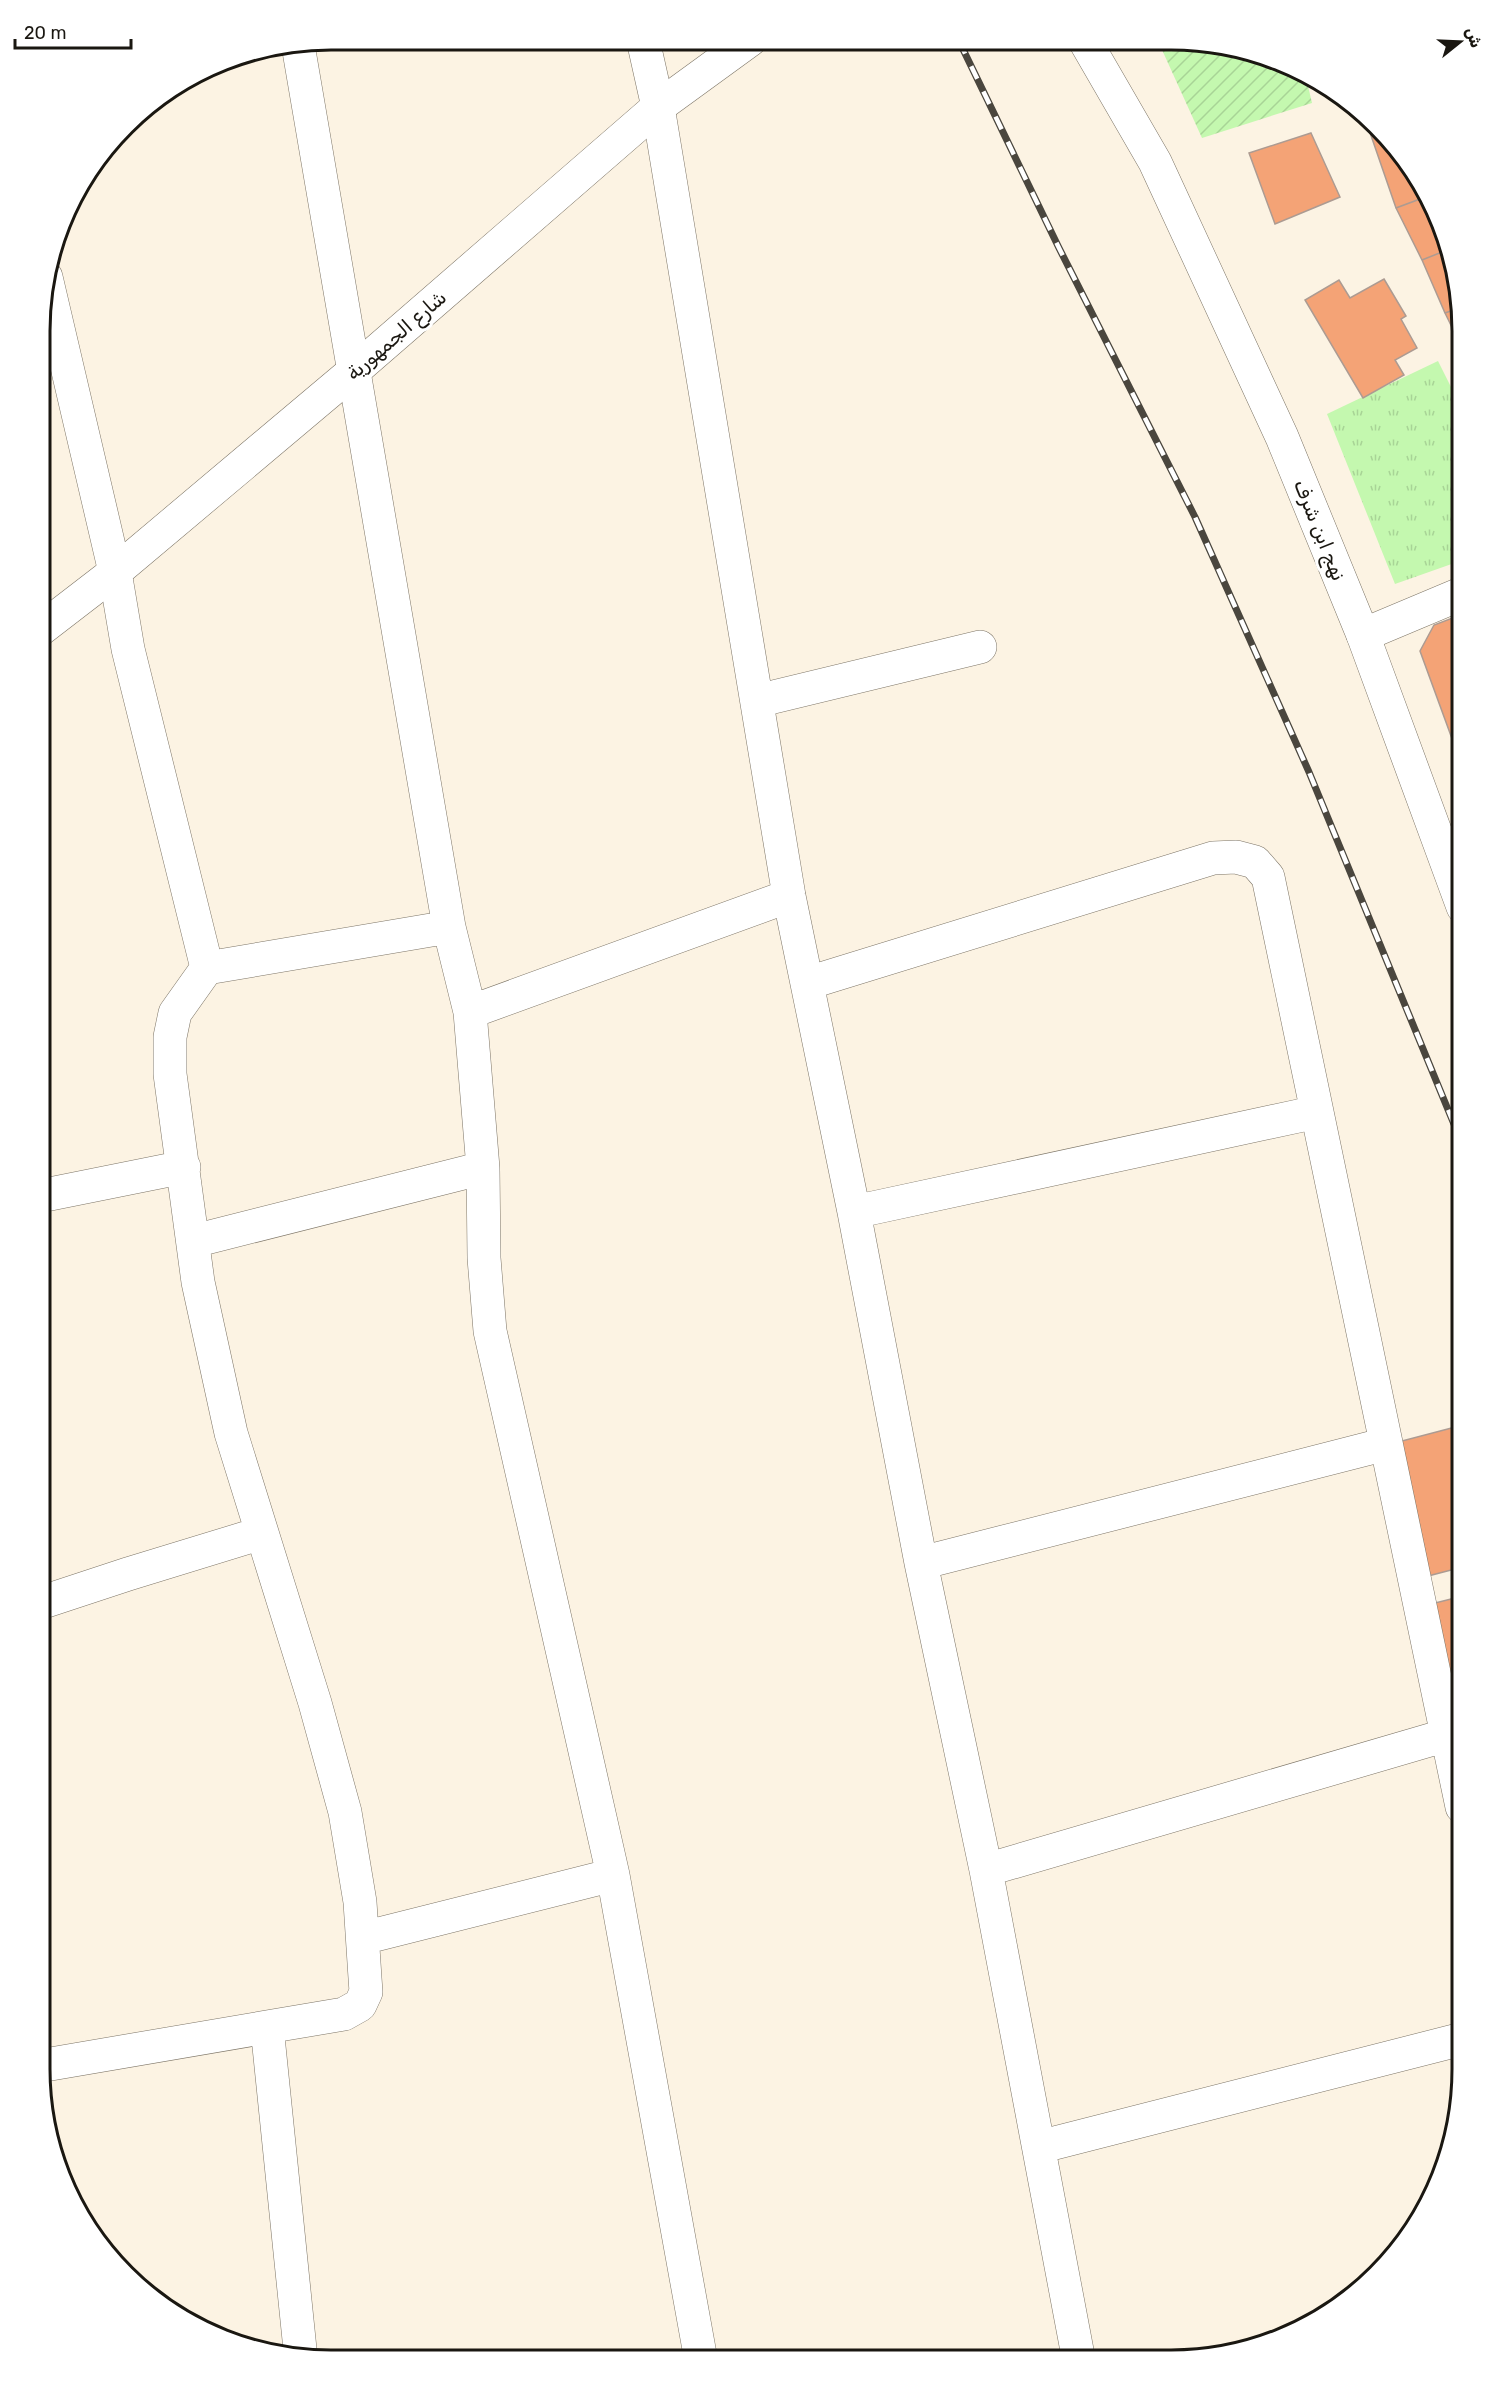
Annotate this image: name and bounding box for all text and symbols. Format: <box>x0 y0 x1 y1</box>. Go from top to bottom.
scale bar <box>15 12 130 50</box>
north arrow <box>1430 12 1490 72</box>
text: 20 m <box>24 22 66 44</box>
text: ش <box>1462 25 1486 50</box>
street label: شارع الجمهورية <box>341 285 452 387</box>
street label: نهج ابن شرف <box>1287 476 1351 585</box>

